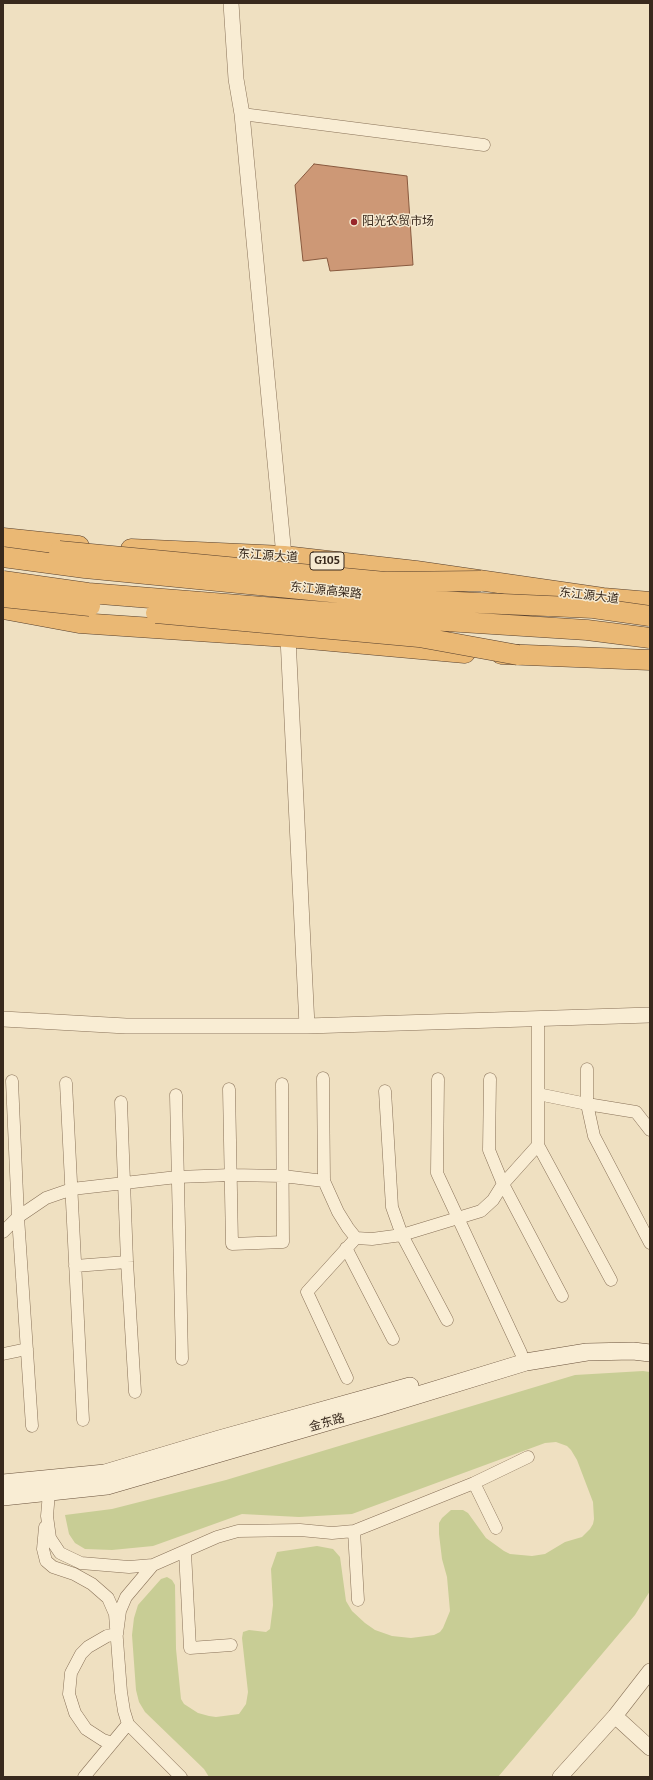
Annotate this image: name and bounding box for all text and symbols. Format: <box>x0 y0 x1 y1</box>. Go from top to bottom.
place label: 阳光农贸市场 <box>362 215 434 229</box>
marker: 阳光农贸市场 <box>349 217 359 227</box>
street label: 东江源大道 <box>238 547 298 565</box>
road number: G105 <box>310 552 344 570</box>
street label: 东江源高架路 <box>289 580 363 602</box>
street label: 东江源大道 <box>558 585 620 607</box>
street label: 金东路 <box>308 1411 346 1435</box>

